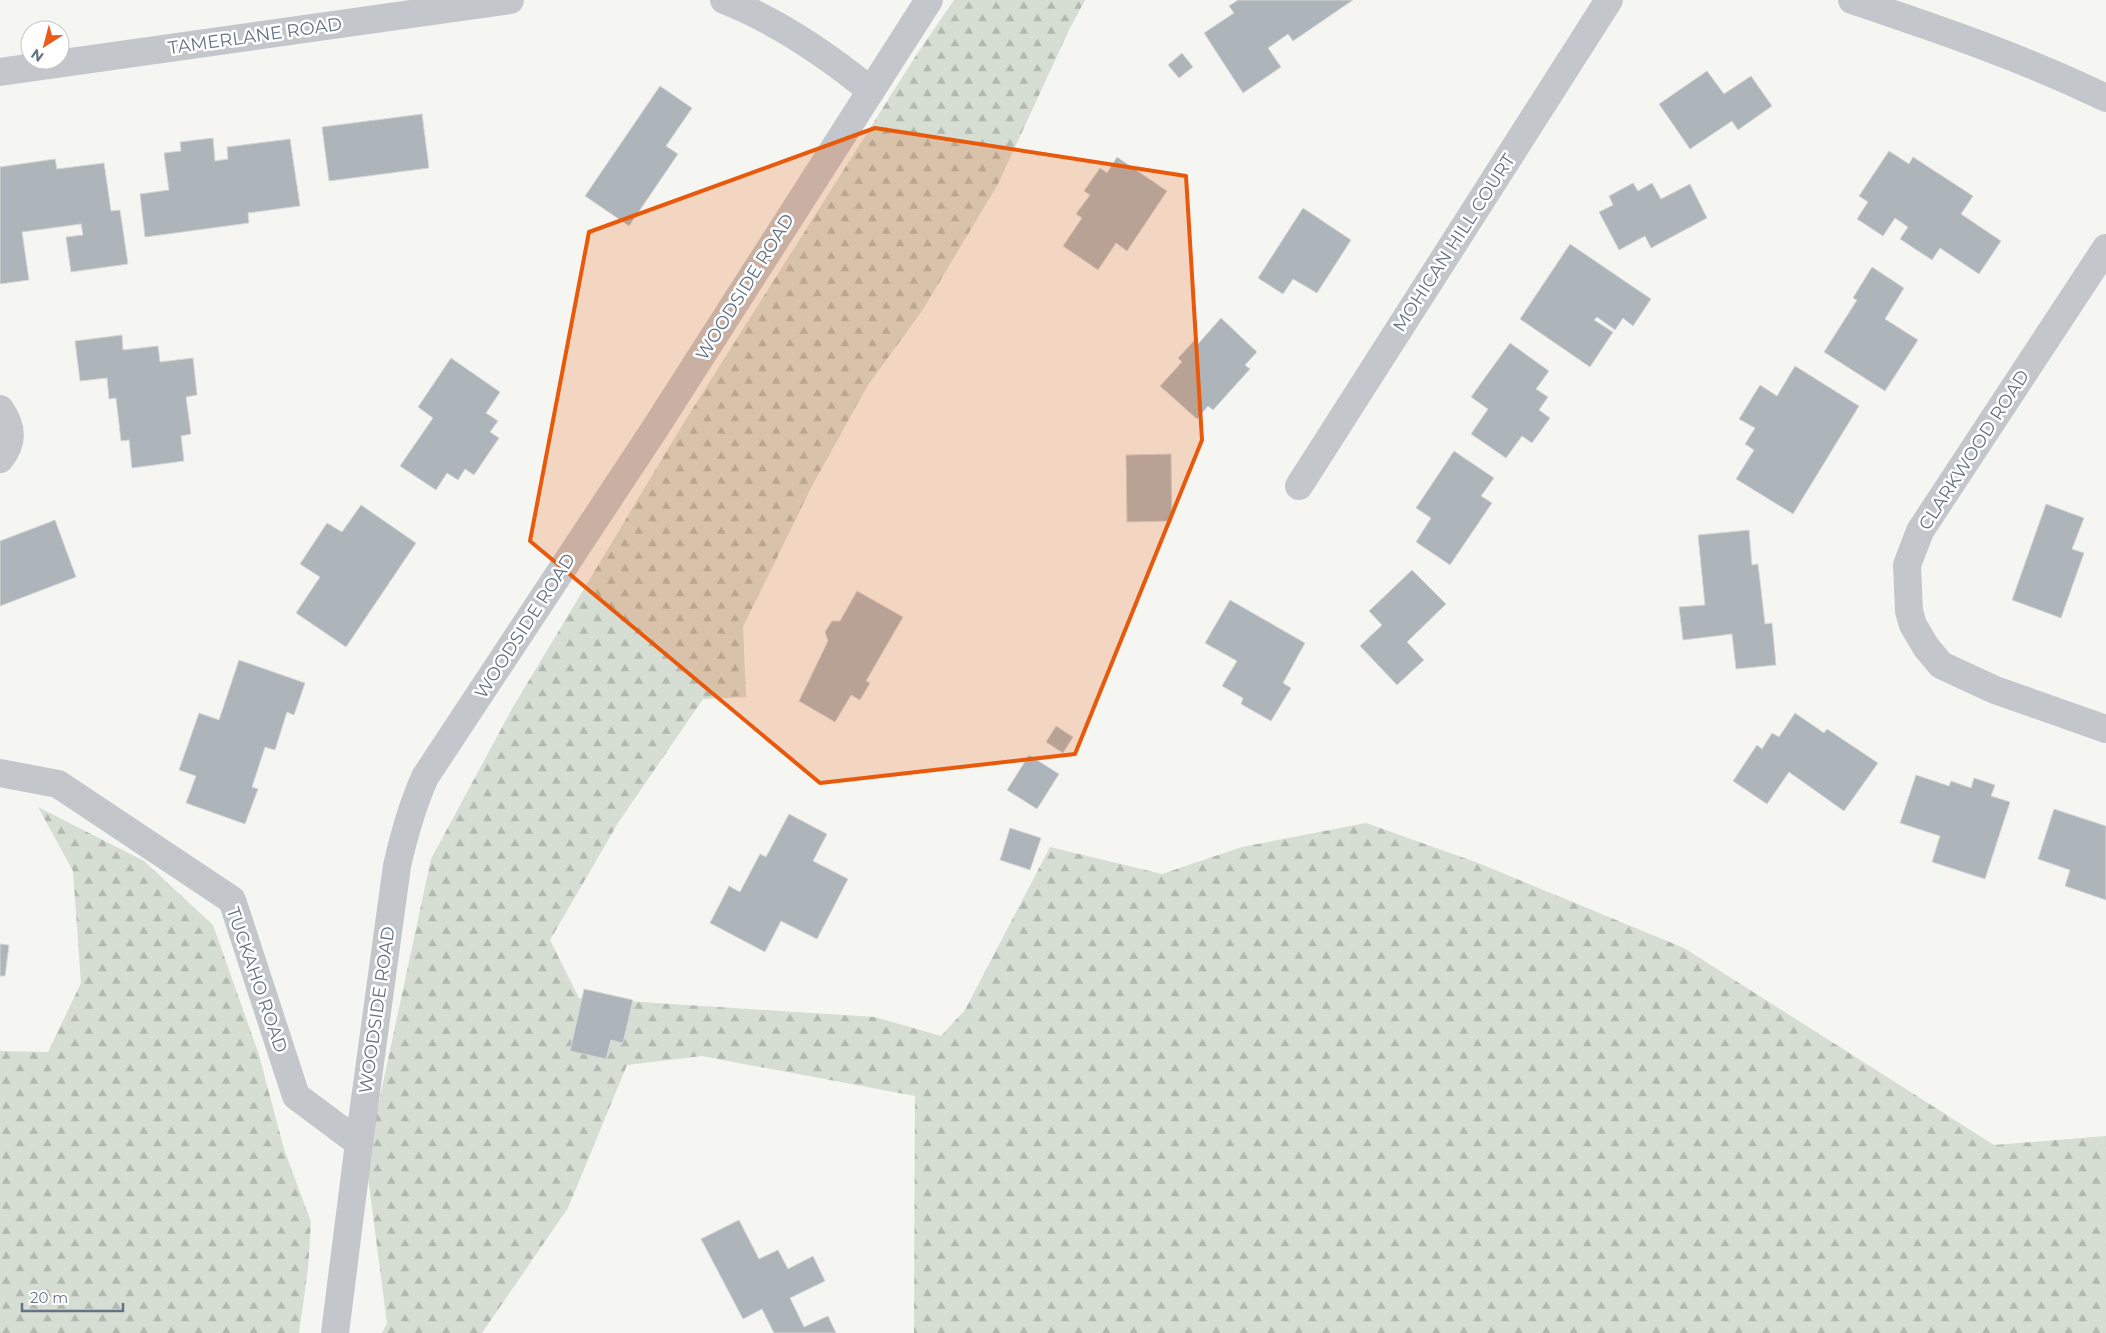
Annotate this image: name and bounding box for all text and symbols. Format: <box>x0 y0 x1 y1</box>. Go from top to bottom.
street label: TAMERLANE ROAD <box>167 13 343 59</box>
north arrow <box>20 20 70 70</box>
text: N <box>27 45 47 66</box>
street label: MOHICAN HILL COURT <box>1388 149 1520 336</box>
street label: WOODSIDE ROAD <box>691 210 799 364</box>
street label: CLARKWOOD ROAD <box>1914 366 2034 534</box>
street label: WOODSIDE ROAD <box>470 549 580 703</box>
street label: TUCKAHO ROAD <box>222 904 292 1056</box>
street label: WOODSIDE ROAD <box>354 925 400 1095</box>
scale bar <box>22 1280 124 1312</box>
text: 20 m <box>30 1288 68 1307</box>

